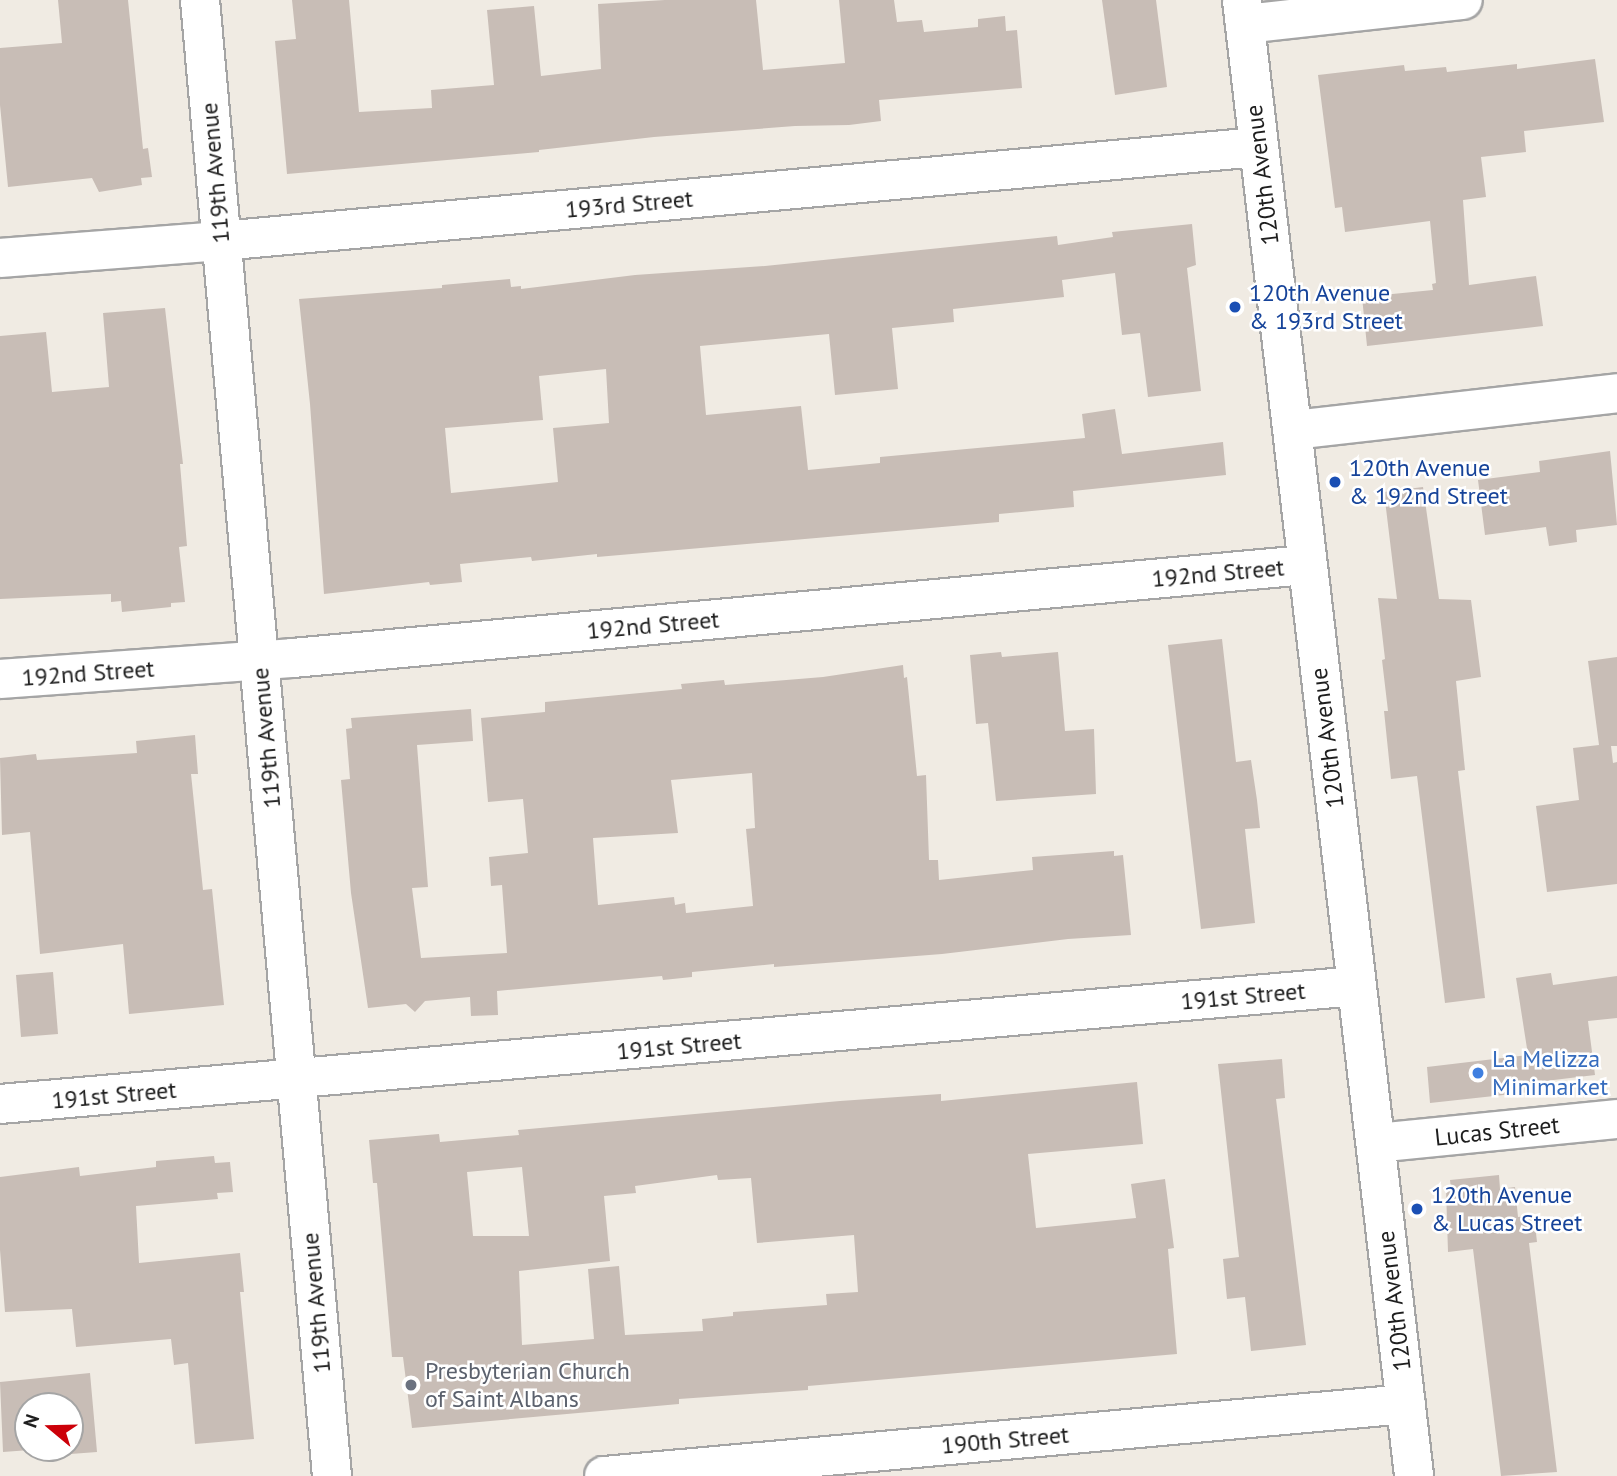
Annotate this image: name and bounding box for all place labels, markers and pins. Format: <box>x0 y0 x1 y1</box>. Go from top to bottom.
place label: 120th Avenue & 193rd Street <box>1249 279 1403 335</box>
marker: 120th Avenue & 193rd Street <box>1227 299 1243 315</box>
place label: 120th Avenue & 192nd Street <box>1349 454 1508 510</box>
marker: 120th Avenue & 192nd Street <box>1327 474 1343 490</box>
place label: La Melizza Minimarket <box>1492 1045 1608 1101</box>
marker: La Melizza Minimarket <box>1470 1065 1486 1081</box>
place label: 120th Avenue & Lucas Street <box>1431 1181 1582 1237</box>
marker: 120th Avenue & Lucas Street <box>1409 1201 1425 1217</box>
place label: Presbyterian Church of Saint Albans <box>425 1357 630 1413</box>
marker: Presbyterian Church of Saint Albans <box>403 1377 419 1393</box>

